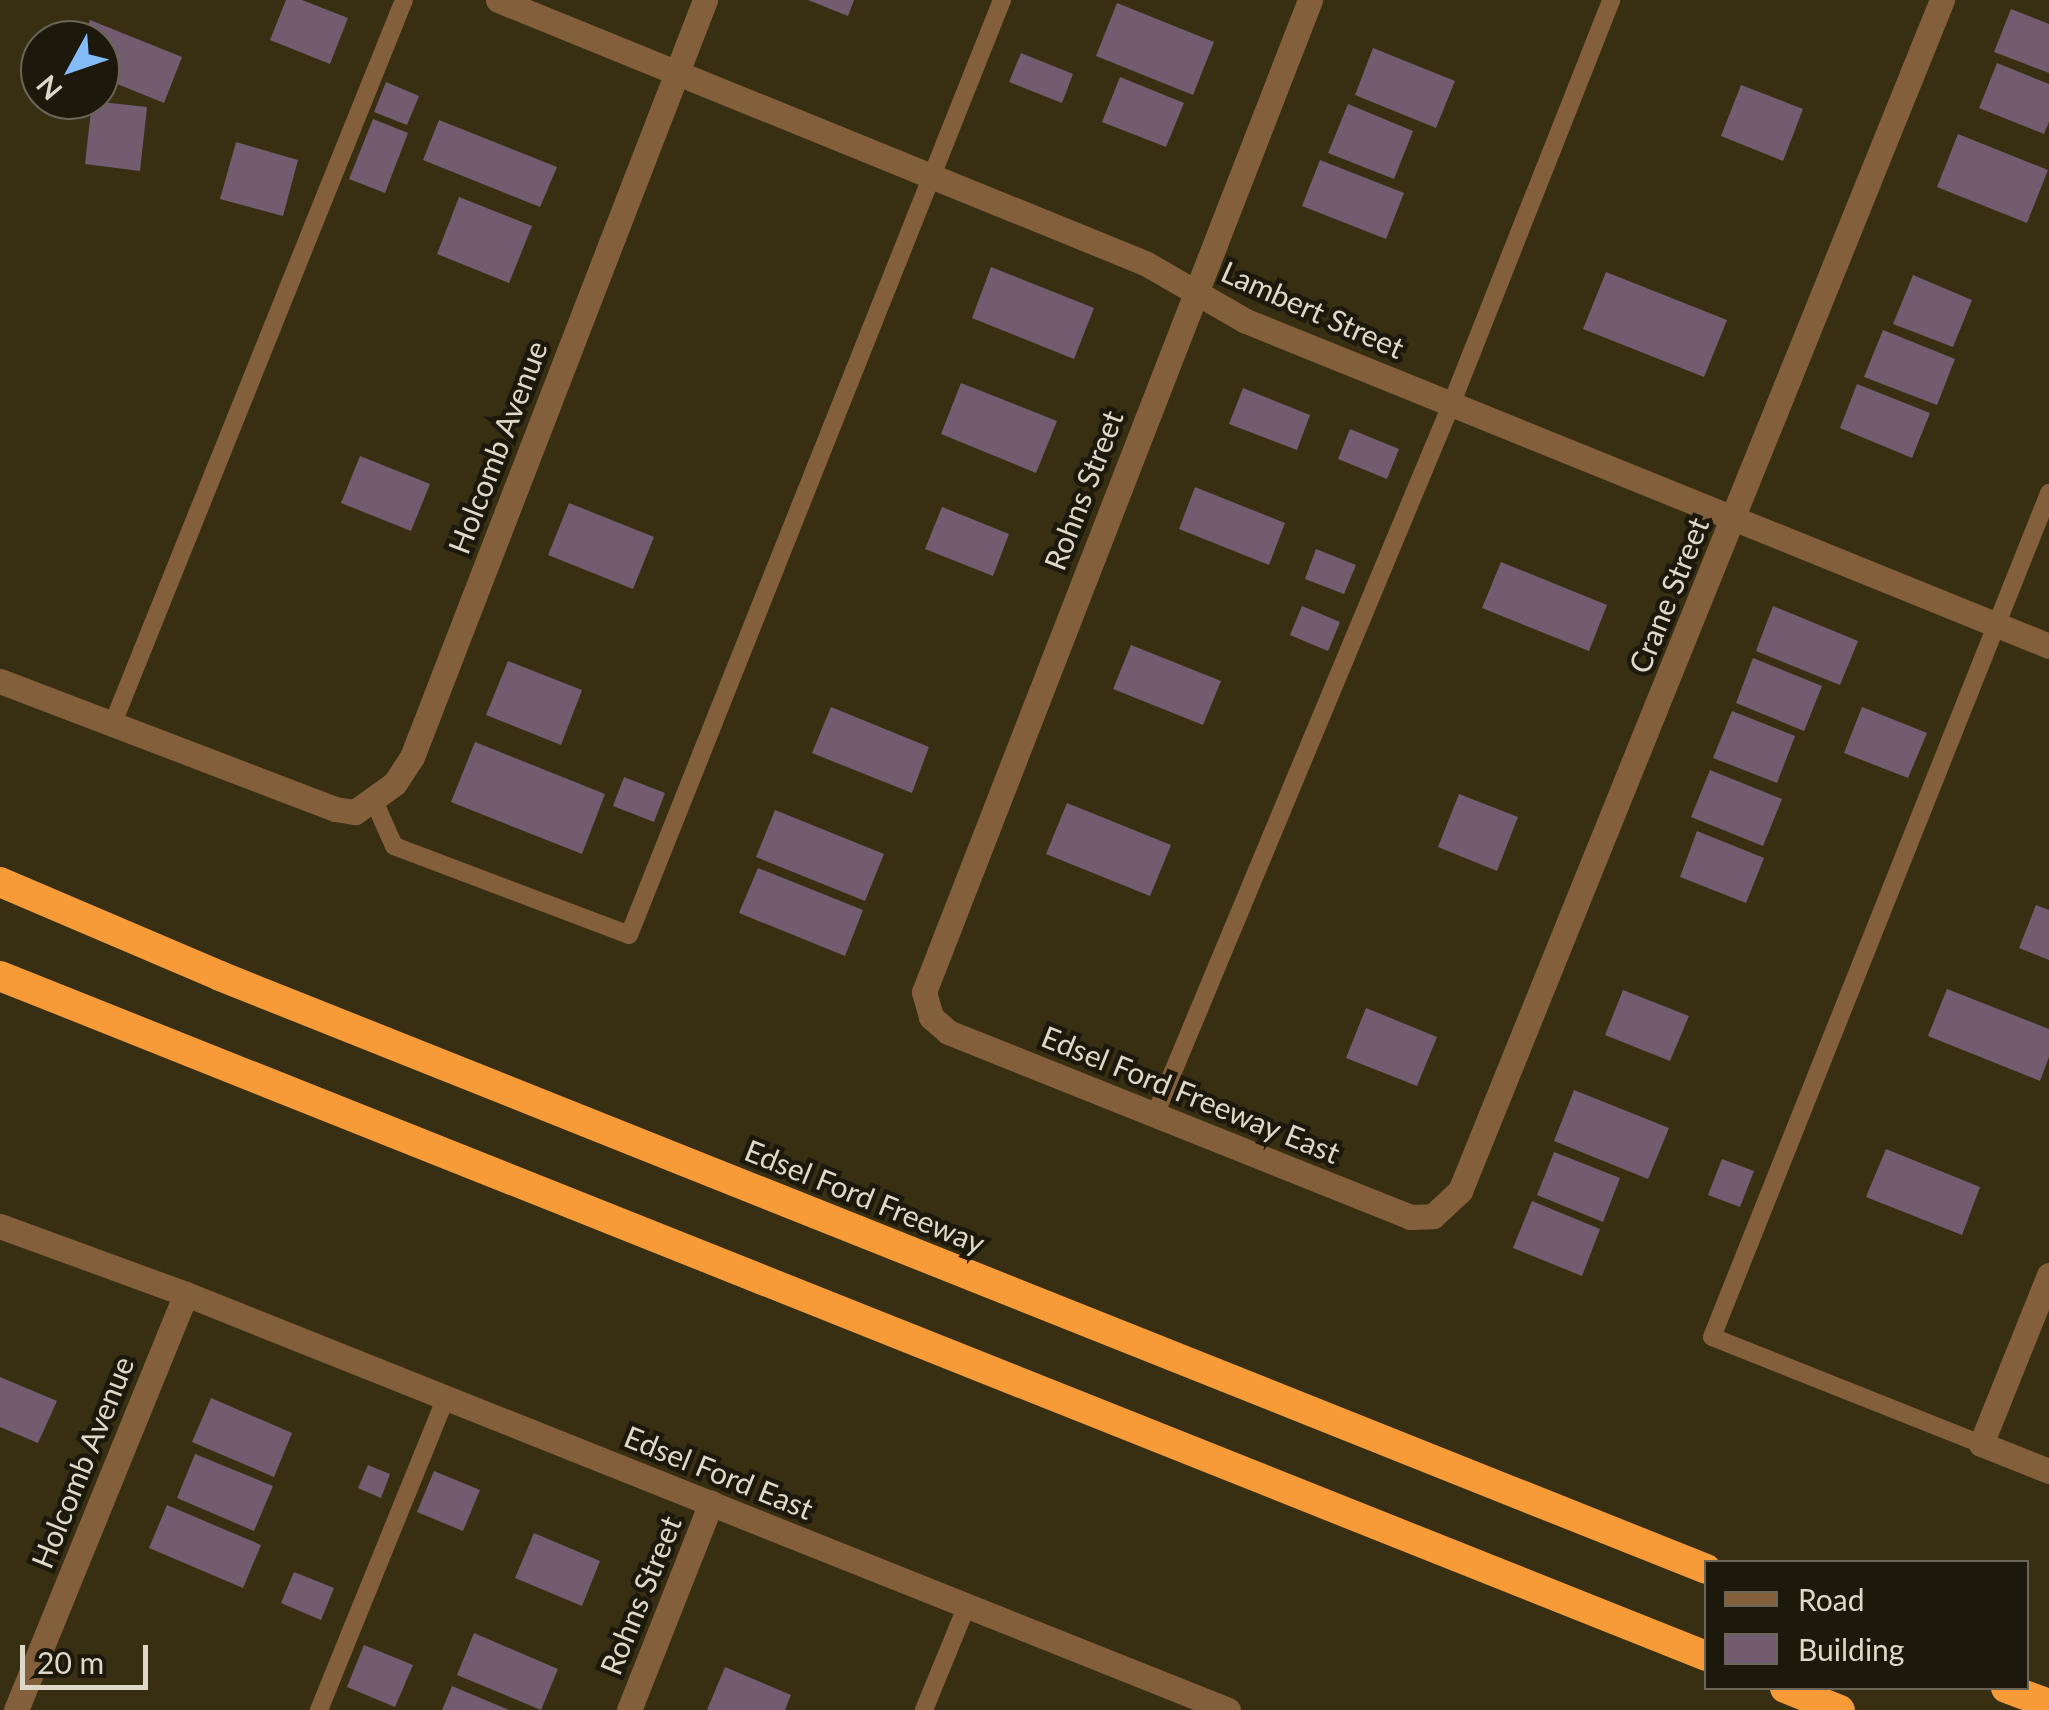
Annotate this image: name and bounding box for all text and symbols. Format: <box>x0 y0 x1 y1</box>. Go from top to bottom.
north arrow <box>20 20 120 120</box>
text: N <box>29 69 69 107</box>
street label: Lambert Street <box>1216 253 1410 365</box>
street label: Holcomb Avenue <box>440 335 554 559</box>
street label: Rohns Street <box>1036 405 1130 575</box>
street label: Crane Street <box>1620 512 1716 678</box>
street label: Edsel Ford Freeway East <box>1036 1018 1346 1170</box>
street label: Edsel Ford Freeway <box>740 1131 990 1261</box>
street label: Holcomb Avenue <box>23 1350 141 1574</box>
street label: Edsel Ford East <box>619 1418 819 1526</box>
street label: Rohns Street <box>592 1510 688 1680</box>
legend <box>1704 1560 2029 1690</box>
text: Road <box>1798 1581 1865 1617</box>
scale bar <box>25 1625 152 1687</box>
text: Building <box>1798 1631 1904 1667</box>
text: 20 m <box>37 1644 104 1680</box>

